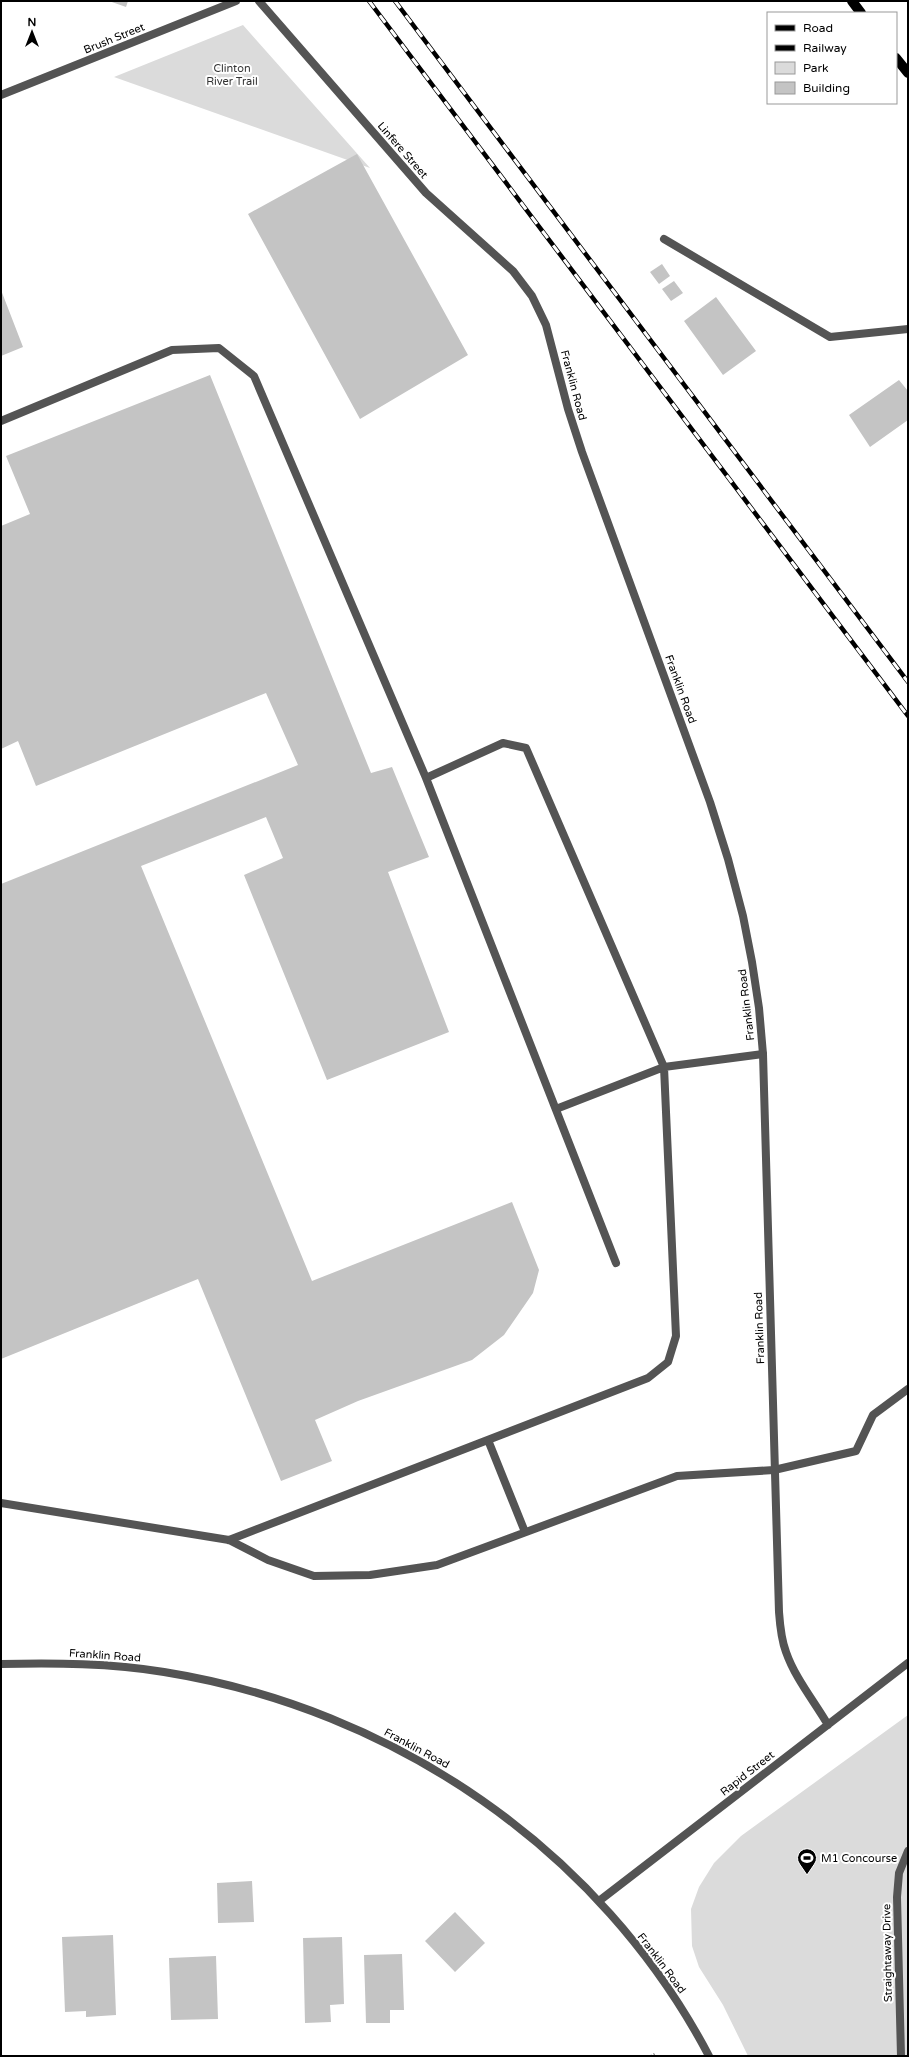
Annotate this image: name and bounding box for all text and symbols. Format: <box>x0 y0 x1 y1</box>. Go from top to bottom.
north arrow <box>12 12 52 52</box>
legend <box>767 12 897 104</box>
text: N <box>28 16 36 29</box>
street label: Brush Street <box>82 20 147 57</box>
text: Road <box>803 21 833 35</box>
text: Railway <box>803 41 847 55</box>
text: Park <box>803 61 829 75</box>
park label: Clinton River Trail <box>206 62 258 88</box>
text: Building <box>803 81 850 95</box>
street label: Linfere Street <box>375 120 431 181</box>
street label: Franklin Road <box>558 349 589 422</box>
street label: Franklin Road <box>662 653 699 725</box>
street label: Franklin Road <box>736 968 757 1042</box>
street label: Franklin Road <box>752 1292 767 1364</box>
street label: Franklin Road <box>69 1646 141 1665</box>
street label: Franklin Road <box>382 1726 452 1771</box>
street label: Rapid Street <box>718 1748 777 1799</box>
sports icon: M1 Concourse <box>796 1847 818 1875</box>
place label: M1 Concourse <box>821 1852 897 1865</box>
street label: Straightaway Drive <box>880 1904 895 2002</box>
street label: Franklin Road <box>635 1931 689 1996</box>

